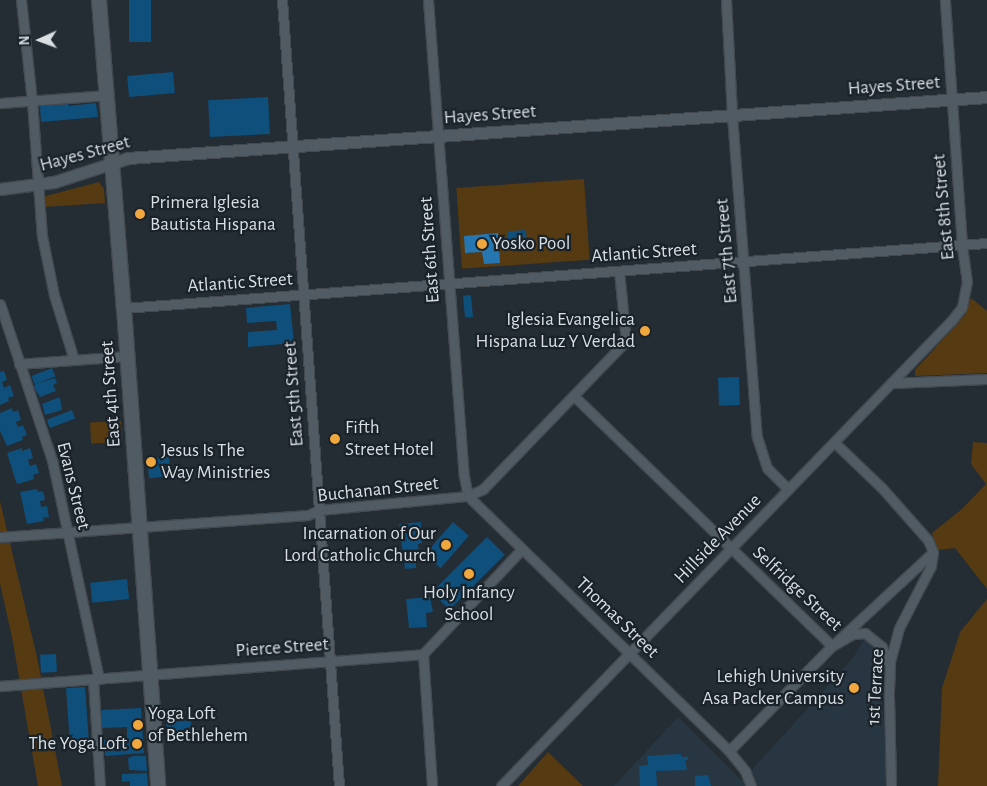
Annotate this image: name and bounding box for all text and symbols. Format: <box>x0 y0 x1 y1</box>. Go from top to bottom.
north arrow <box>15 15 65 65</box>
text: N <box>18 35 32 46</box>
street label: Hayes Street <box>847 71 941 101</box>
street label: Hayes Street <box>443 100 537 130</box>
street label: Hayes Street <box>37 131 133 177</box>
street label: East 8th Street <box>928 153 960 261</box>
place label: Primera Iglesia Bautista Hispana <box>150 192 276 236</box>
street label: East 6th Street <box>415 196 445 304</box>
street label: East 7th Street <box>711 197 743 305</box>
marker: Primera Iglesia Bautista Hispana <box>134 208 146 220</box>
place label: Yosko Pool <box>492 233 570 255</box>
marker: Yosko Pool <box>476 238 488 250</box>
street label: Atlantic Street <box>591 238 697 268</box>
street label: Atlantic Street <box>187 268 293 298</box>
place label: Iglesia Evangelica Hispana Luz Y Verdad <box>475 309 635 353</box>
marker: Iglesia Evangelica Hispana Luz Y Verdad <box>639 325 651 337</box>
street label: East 4th Street <box>96 340 126 448</box>
street label: East 5th Street <box>279 341 309 447</box>
place label: Fifth Street Hotel <box>345 417 434 461</box>
marker: Fifth Street Hotel <box>329 433 341 445</box>
street label: Evans Street <box>51 440 95 532</box>
place label: Jesus Is The Way Ministries <box>161 440 270 484</box>
marker: Jesus Is The Way Ministries <box>145 456 157 468</box>
street label: Buchanan Street <box>316 472 440 508</box>
street label: Hillside Avenue <box>670 489 766 589</box>
place label: Incarnation of Our Lord Catholic Church <box>284 523 436 567</box>
marker: Incarnation of Our Lord Catholic Church <box>440 539 452 551</box>
street label: Selfridge Street <box>747 542 847 636</box>
marker: Holy Infancy School <box>463 568 475 580</box>
street label: Thomas Street <box>571 573 663 663</box>
place label: Holy Infancy School <box>423 582 515 626</box>
street label: Pierce Street <box>235 633 329 663</box>
street label: 1st Terrace <box>863 648 889 726</box>
place label: Lehigh University Asa Packer Campus <box>702 666 844 710</box>
marker: Lehigh University Asa Packer Campus <box>848 682 860 694</box>
place label: Yoga Loft of Bethlehem <box>148 703 248 747</box>
marker: Yoga Loft of Bethlehem <box>132 719 144 731</box>
place label: The Yoga Loft <box>28 733 127 755</box>
marker: The Yoga Loft <box>131 738 143 750</box>

